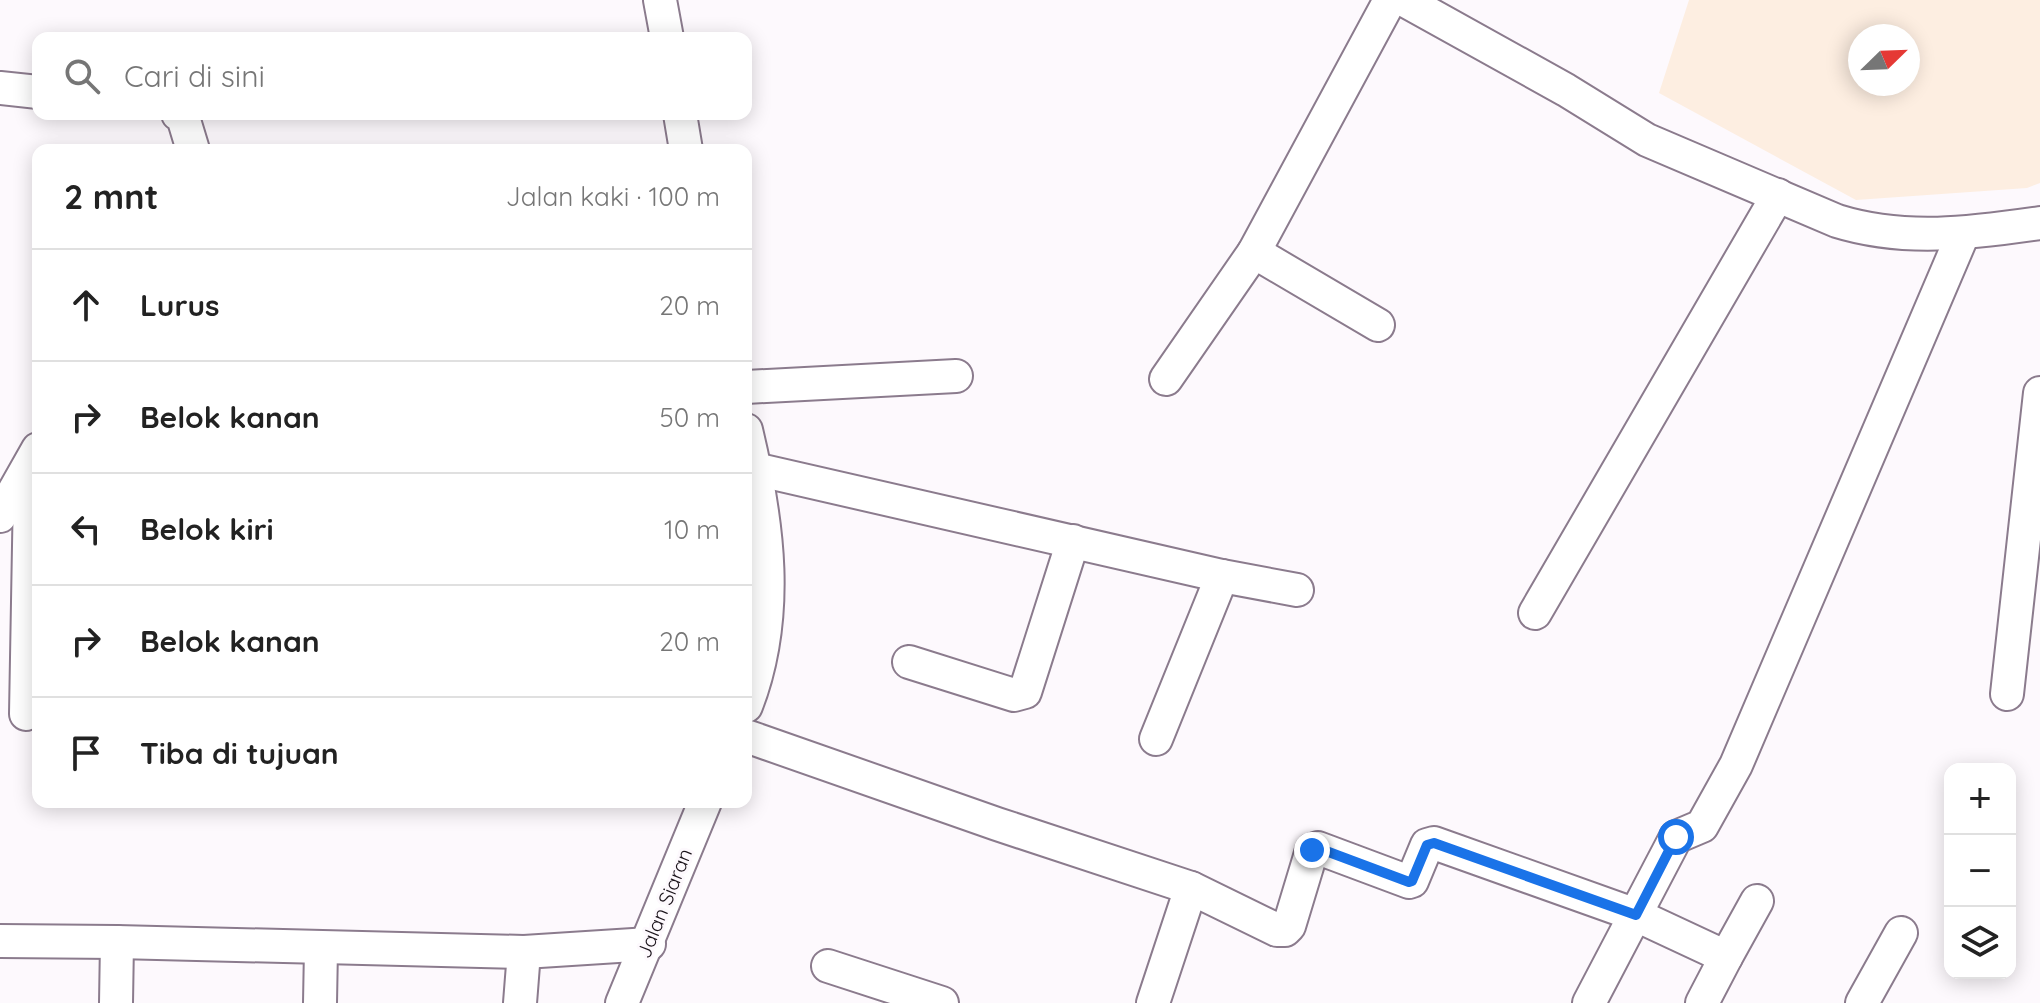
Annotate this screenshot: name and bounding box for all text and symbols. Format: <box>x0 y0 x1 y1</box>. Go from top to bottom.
north arrow <box>1848 24 1920 96</box>
search box <box>32 32 752 120</box>
icon: search <box>60 54 104 98</box>
text: Cari di sini <box>124 57 265 95</box>
text: 2 mnt <box>64 175 158 218</box>
text: Jalan kaki · 100 m <box>506 180 720 213</box>
icon: ahead <box>64 283 108 327</box>
text: Lurus <box>140 286 220 324</box>
text: 20 m <box>659 289 720 322</box>
icon: right <box>64 395 108 439</box>
text: Belok kanan <box>140 398 320 436</box>
text: 50 m <box>660 401 720 434</box>
icon: left <box>64 507 108 551</box>
text: Belok kiri <box>140 510 274 548</box>
text: 10 m <box>664 513 720 546</box>
icon: right <box>64 619 108 663</box>
text: Belok kanan <box>140 622 320 660</box>
text: 20 m <box>659 625 720 658</box>
icon: arrive <box>64 731 108 775</box>
text: Tiba di tujuan <box>140 734 339 772</box>
map controls <box>1944 763 2016 979</box>
button: + <box>1944 763 2016 835</box>
route start <box>1658 819 1694 855</box>
route end <box>1294 832 1330 868</box>
button: − <box>1944 835 2016 907</box>
street label: Jalan Siaran <box>631 844 697 962</box>
button: layers <box>1944 907 2016 979</box>

